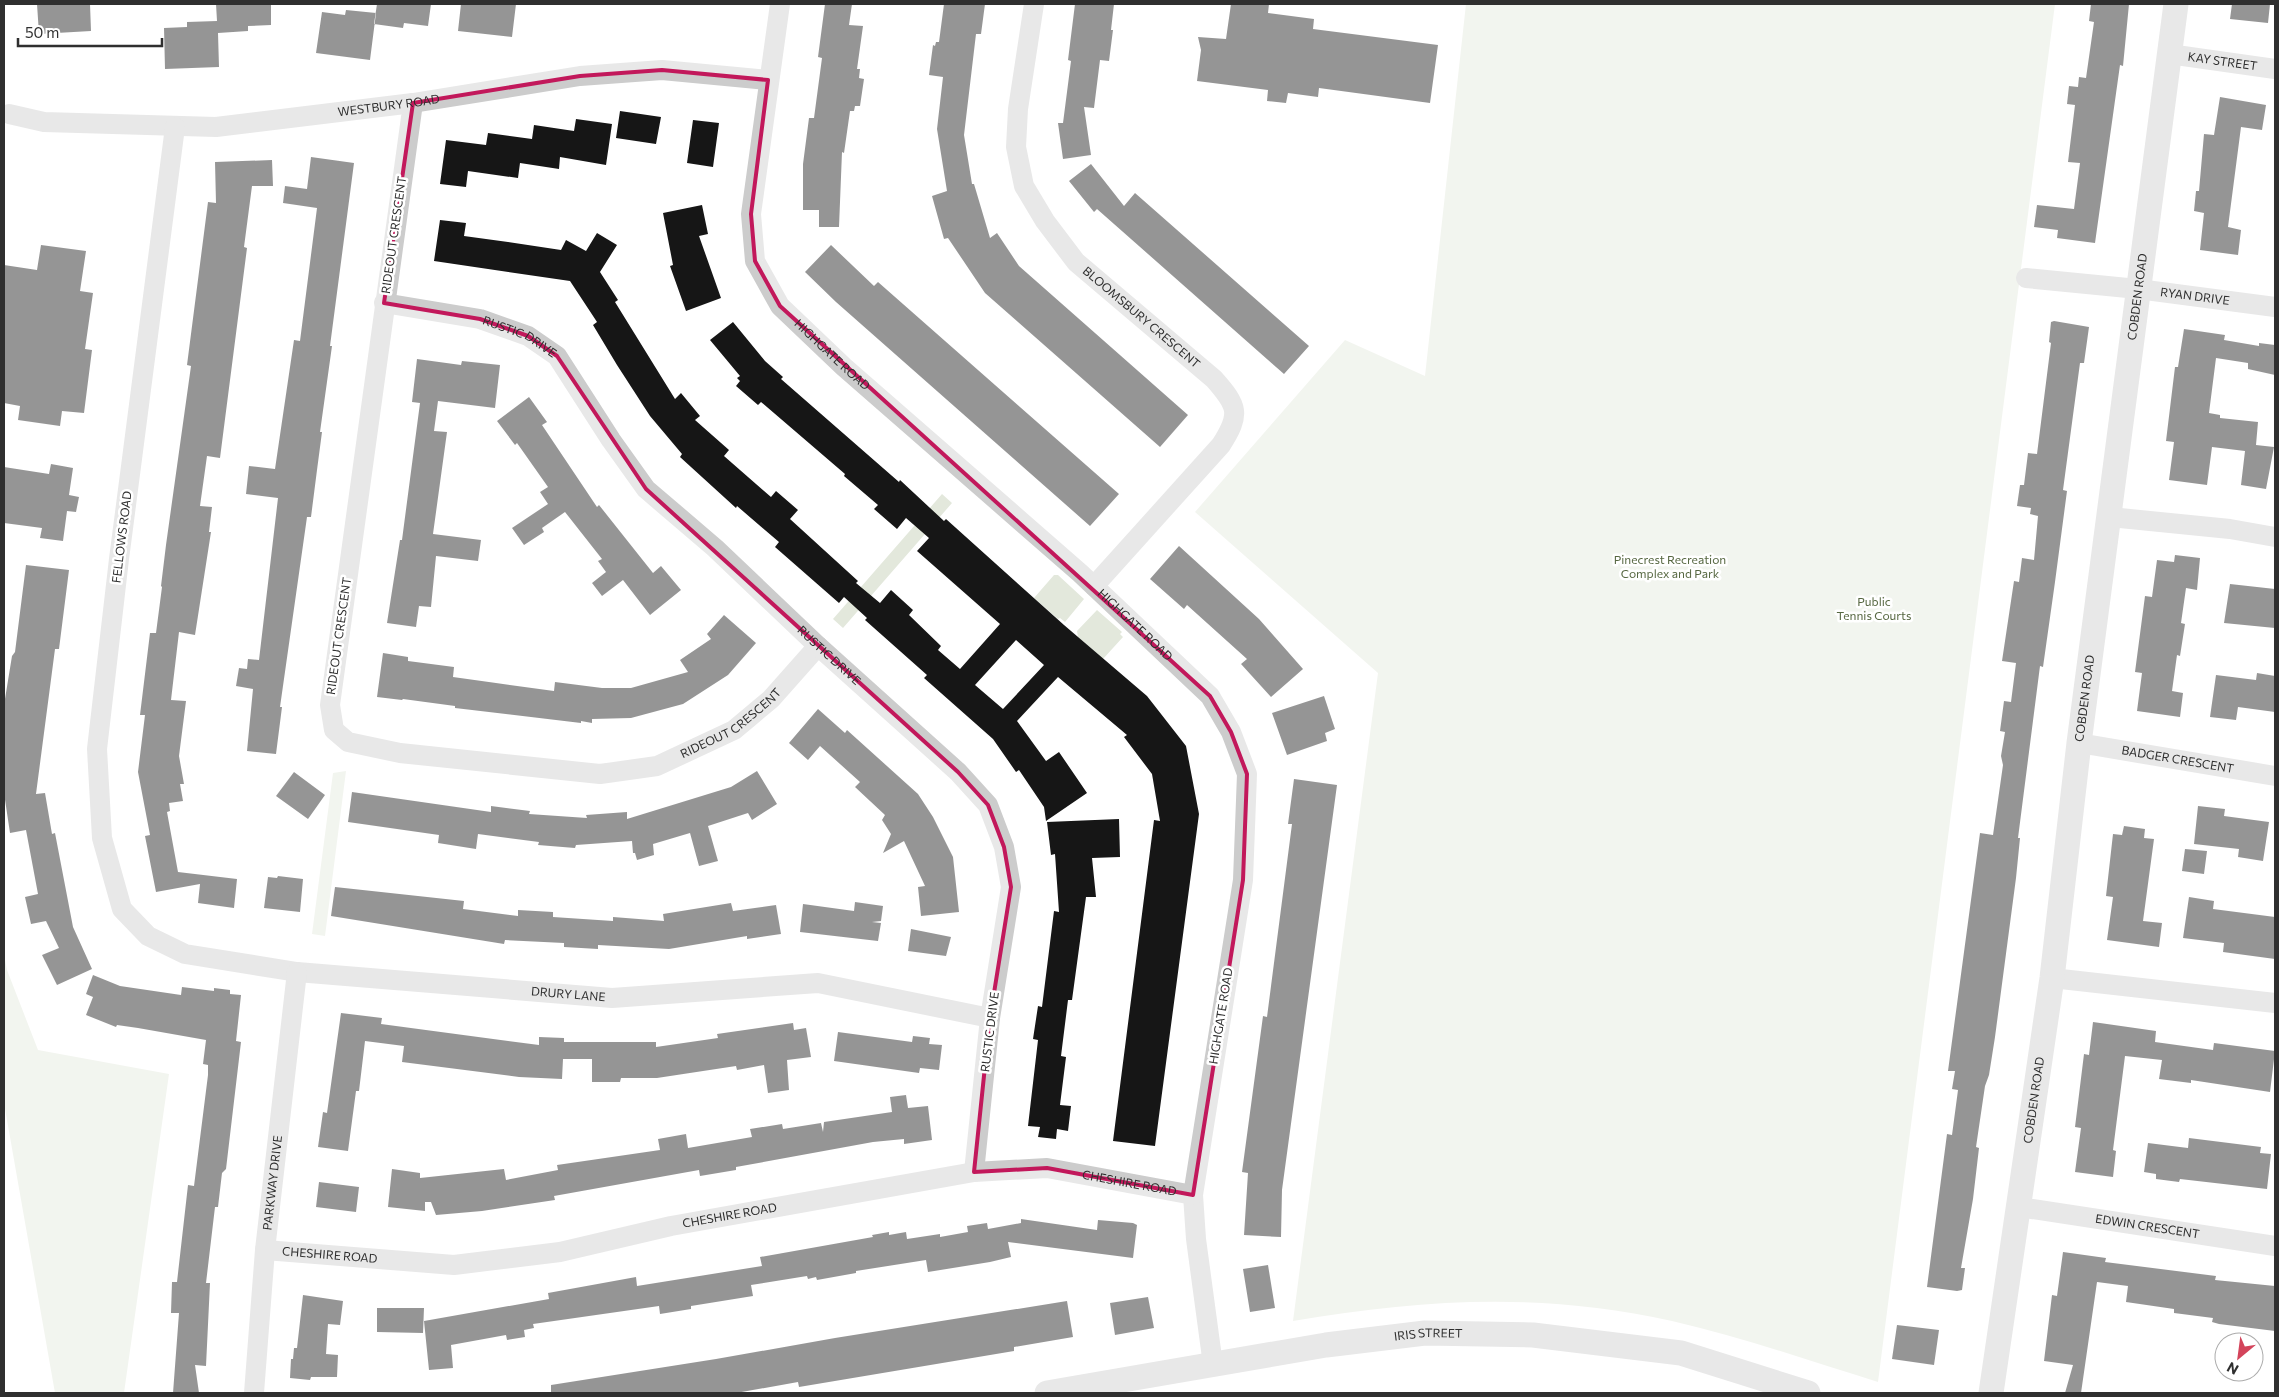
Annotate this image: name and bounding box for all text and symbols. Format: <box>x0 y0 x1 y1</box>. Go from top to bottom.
scale bar <box>18 15 161 47</box>
text: 50 m <box>25 23 59 41</box>
street label: KAY STREET <box>2187 49 2259 72</box>
street label: WESTBURY ROAD <box>337 91 441 118</box>
street label: RIDEOUT CRESCENT <box>378 175 408 294</box>
street label: COBDEN ROAD <box>2124 252 2149 341</box>
street label: BLOOMSBURY CRESCENT <box>1081 263 1204 370</box>
street label: RYAN DRIVE <box>2160 284 2231 307</box>
street label: RUSTIC DRIVE <box>481 313 560 360</box>
street label: HIGHGATE ROAD <box>792 316 873 393</box>
street label: FELLOWS ROAD <box>108 490 134 584</box>
park label: Pinecrest Recreation Complex and Park <box>1614 552 1726 580</box>
street label: RIDEOUT CRESCENT <box>323 576 353 695</box>
street label: HIGHGATE ROAD <box>1095 586 1176 663</box>
park label: Public Tennis Courts <box>1837 594 1911 622</box>
street label: RUSTIC DRIVE <box>795 622 864 687</box>
street label: COBDEN ROAD <box>2071 654 2097 743</box>
street label: RIDEOUT CRESCENT <box>678 685 783 760</box>
street label: BADGER CRESCENT <box>2121 742 2235 775</box>
street label: HIGHGATE ROAD <box>1205 966 1235 1065</box>
street label: DRURY LANE <box>531 983 606 1003</box>
street label: RUSTIC DRIVE <box>977 991 1001 1073</box>
street label: COBDEN ROAD <box>2020 1056 2046 1144</box>
street label: PARKWAY DRIVE <box>259 1134 284 1231</box>
street label: CHESHIRE ROAD <box>1081 1167 1178 1198</box>
street label: CHESHIRE ROAD <box>681 1199 778 1230</box>
street label: EDWIN CRESCENT <box>2095 1211 2201 1240</box>
street label: CHESHIRE ROAD <box>282 1243 378 1265</box>
street label: IRIS STREET <box>1393 1325 1463 1343</box>
north arrow <box>2214 1332 2264 1382</box>
text: N <box>2224 1359 2241 1379</box>

